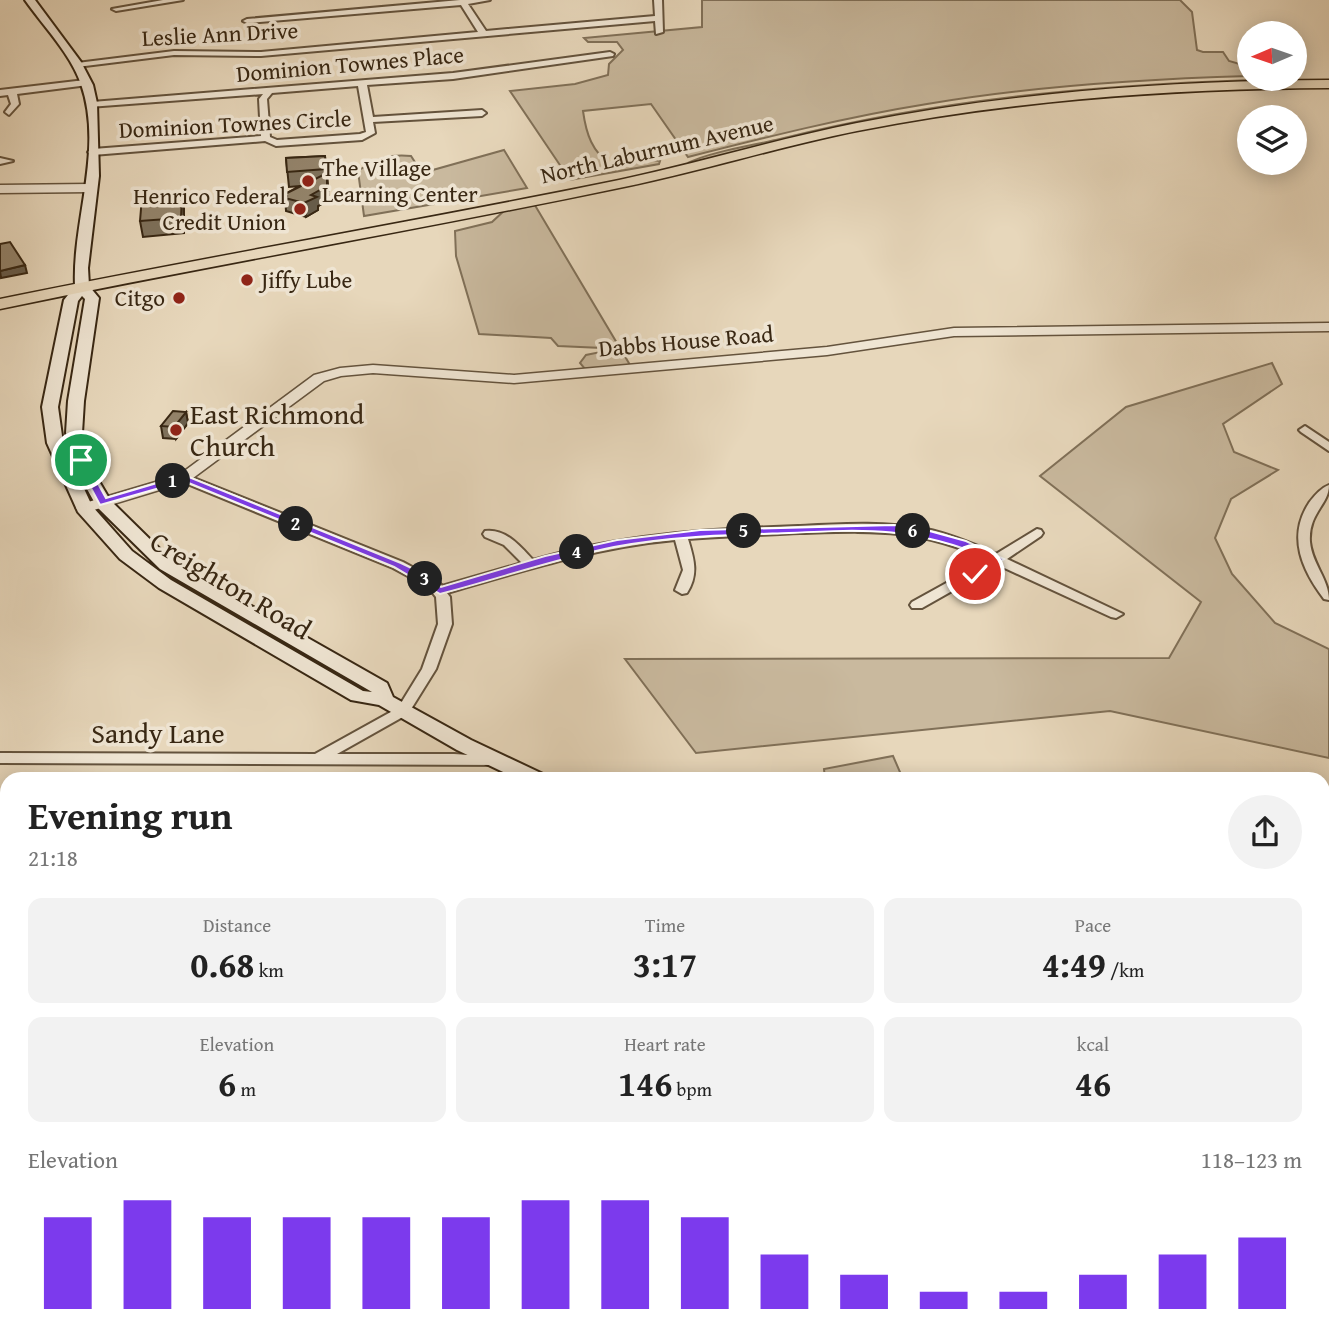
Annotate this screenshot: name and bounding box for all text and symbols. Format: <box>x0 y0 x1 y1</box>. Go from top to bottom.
street label: Leslie Ann Drive <box>141 13 299 54</box>
north arrow <box>1237 21 1307 91</box>
map controls <box>1237 21 1307 175</box>
street label: Dominion Townes Place <box>235 37 465 90</box>
street label: Dominion Townes Circle <box>118 101 352 146</box>
button: layers <box>1237 105 1307 175</box>
street label: North Laburnum Avenue <box>537 106 777 191</box>
place label: The Village Learning Center <box>322 151 478 210</box>
marker: The Village Learning Center <box>300 173 316 189</box>
place label: Henrico Federal Credit Union <box>133 179 286 238</box>
marker: Henrico Federal Credit Union <box>292 201 308 217</box>
place label: Jiffy Lube <box>258 263 352 296</box>
marker: Jiffy Lube <box>239 272 255 288</box>
place label: Citgo <box>115 281 165 314</box>
marker: Citgo <box>171 290 187 306</box>
street label: Dabbs House Road <box>597 316 775 365</box>
place label: East Richmond Church <box>190 393 364 466</box>
marker: East Richmond Church <box>168 422 184 438</box>
pin <box>51 430 111 490</box>
icon: arrive <box>62 441 100 479</box>
pin: 1 <box>156 463 190 498</box>
text: 1 <box>168 466 177 494</box>
pin: 2 <box>278 506 314 542</box>
text: 2 <box>291 509 300 537</box>
pin: 5 <box>726 514 762 548</box>
pin: 6 <box>895 514 930 548</box>
text: 5 <box>739 516 748 544</box>
text: 6 <box>908 516 917 544</box>
street label: Creighton Road <box>143 520 320 649</box>
pin: 4 <box>560 534 594 570</box>
text: 4 <box>572 537 581 565</box>
pin <box>945 544 1005 604</box>
icon: check <box>956 555 994 593</box>
pin: 3 <box>408 562 442 596</box>
text: 3 <box>420 564 429 592</box>
street label: Sandy Lane <box>91 712 225 753</box>
text: Evening run <box>28 787 232 843</box>
button: share <box>1228 795 1302 869</box>
text: 21:18 <box>28 841 78 874</box>
text: Distance <box>203 911 271 939</box>
text: Time <box>645 911 685 939</box>
text: Pace <box>1075 911 1111 939</box>
text: 0.68 <box>190 939 254 990</box>
text: 3:17 <box>633 939 697 990</box>
text: 4:49 <box>1042 939 1106 990</box>
text: km <box>254 956 284 984</box>
text: /km <box>1106 956 1144 984</box>
text: Elevation <box>200 1030 274 1058</box>
text: Heart rate <box>624 1030 706 1058</box>
text: kcal <box>1077 1030 1109 1058</box>
text: 6 <box>218 1058 236 1109</box>
text: 146 <box>618 1058 672 1109</box>
text: 46 <box>1075 1058 1111 1109</box>
text: m <box>236 1075 256 1103</box>
text: bpm <box>672 1075 712 1103</box>
text: Elevation <box>28 1143 118 1176</box>
text: 118–123 m <box>1201 1143 1302 1176</box>

